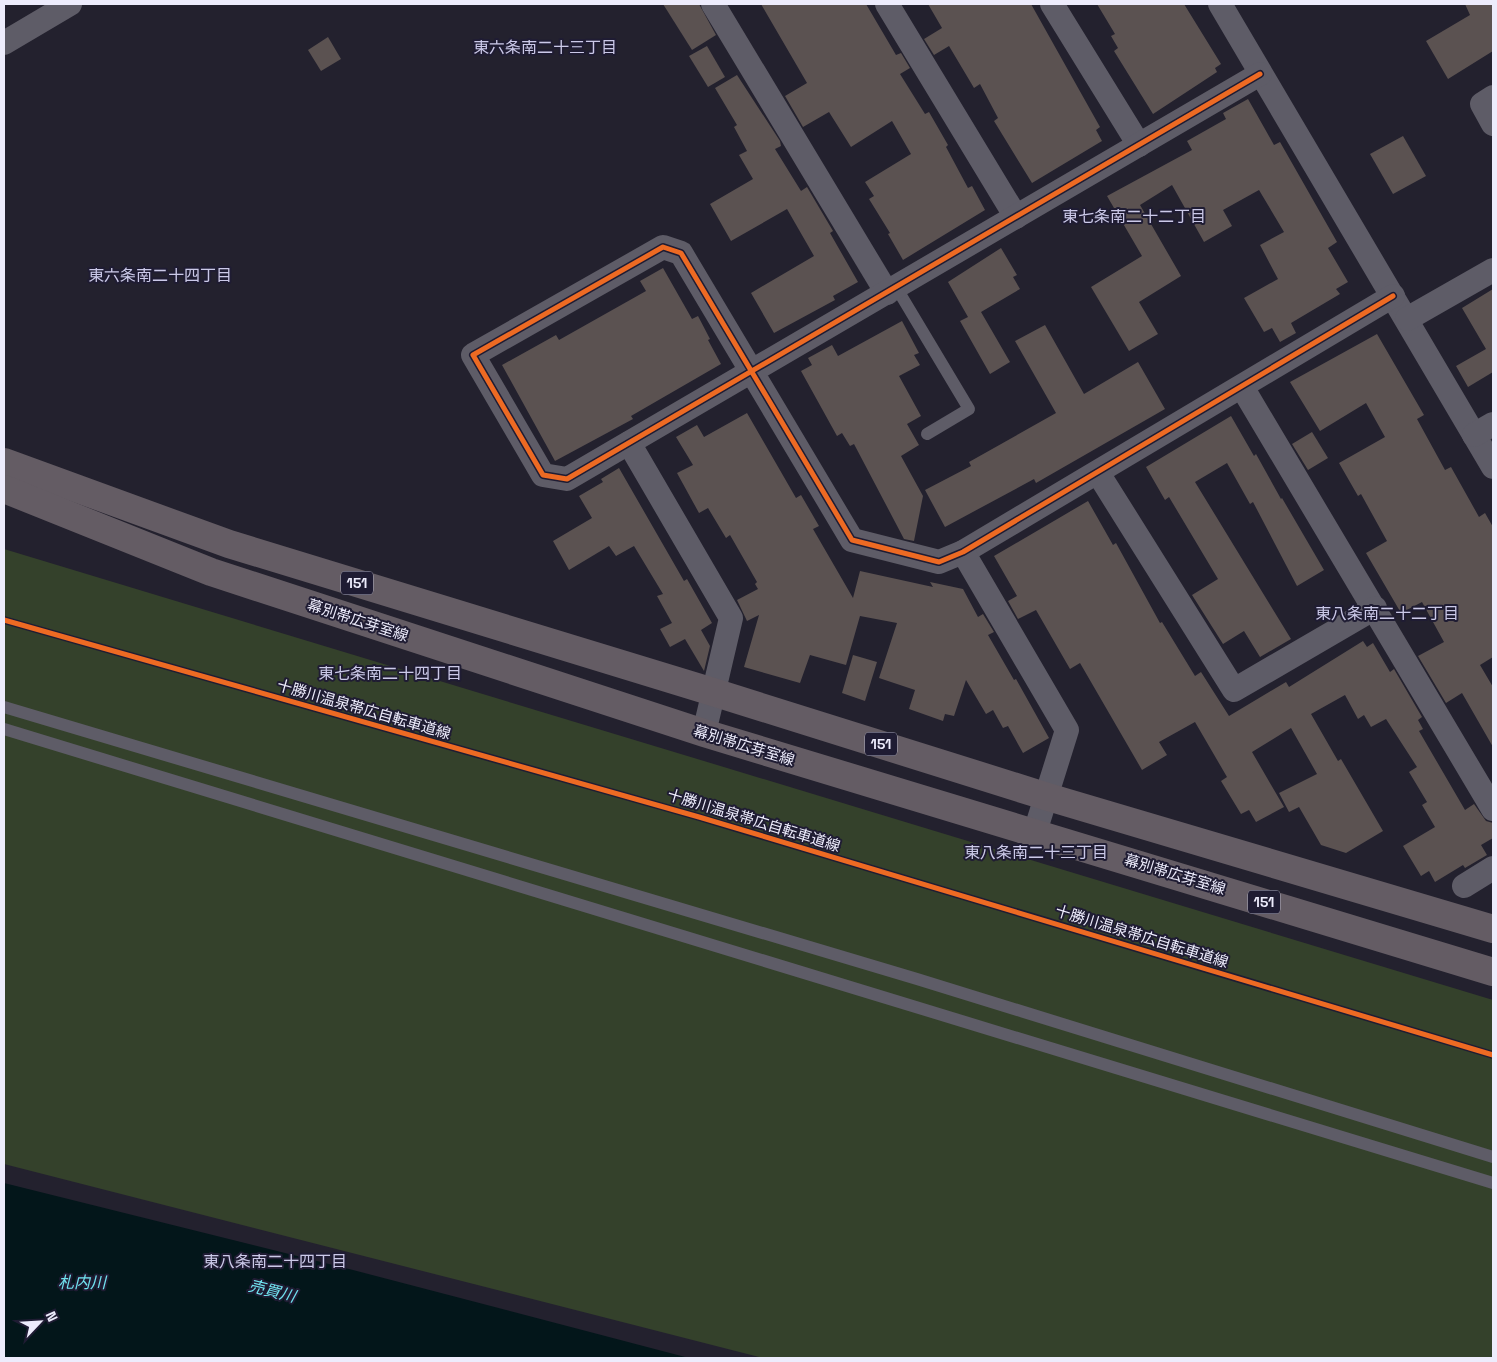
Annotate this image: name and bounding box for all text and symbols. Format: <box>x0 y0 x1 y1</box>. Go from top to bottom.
district label: 東六条南二十三丁目 <box>473 37 617 58</box>
district label: 東七条南二十二丁目 <box>1062 206 1206 227</box>
district label: 東六条南二十四丁目 <box>88 265 232 286</box>
road number: 151 <box>341 572 373 594</box>
street label: 幕別帯広芽室線 <box>305 595 411 645</box>
district label: 東八条南二十二丁目 <box>1315 603 1459 624</box>
district label: 東七条南二十四丁目 <box>318 663 462 684</box>
street label: 十勝川温泉帯広自転車道線 <box>275 675 453 743</box>
street label: 幕別帯広芽室線 <box>691 721 797 769</box>
road number: 151 <box>865 732 897 756</box>
street label: 十勝川温泉帯広自転車道線 <box>665 785 843 855</box>
district label: 東八条南二十三丁目 <box>964 842 1108 863</box>
street label: 幕別帯広芽室線 <box>1122 850 1228 898</box>
road number: 151 <box>1248 890 1280 914</box>
street label: 十勝川温泉帯広自転車道線 <box>1053 901 1231 971</box>
district label: 東八条南二十四丁目 <box>203 1251 347 1272</box>
water label: 札内川 <box>58 1272 108 1293</box>
water label: 売買川 <box>246 1275 300 1307</box>
north arrow <box>15 1297 65 1347</box>
text: N <box>42 1308 62 1325</box>

